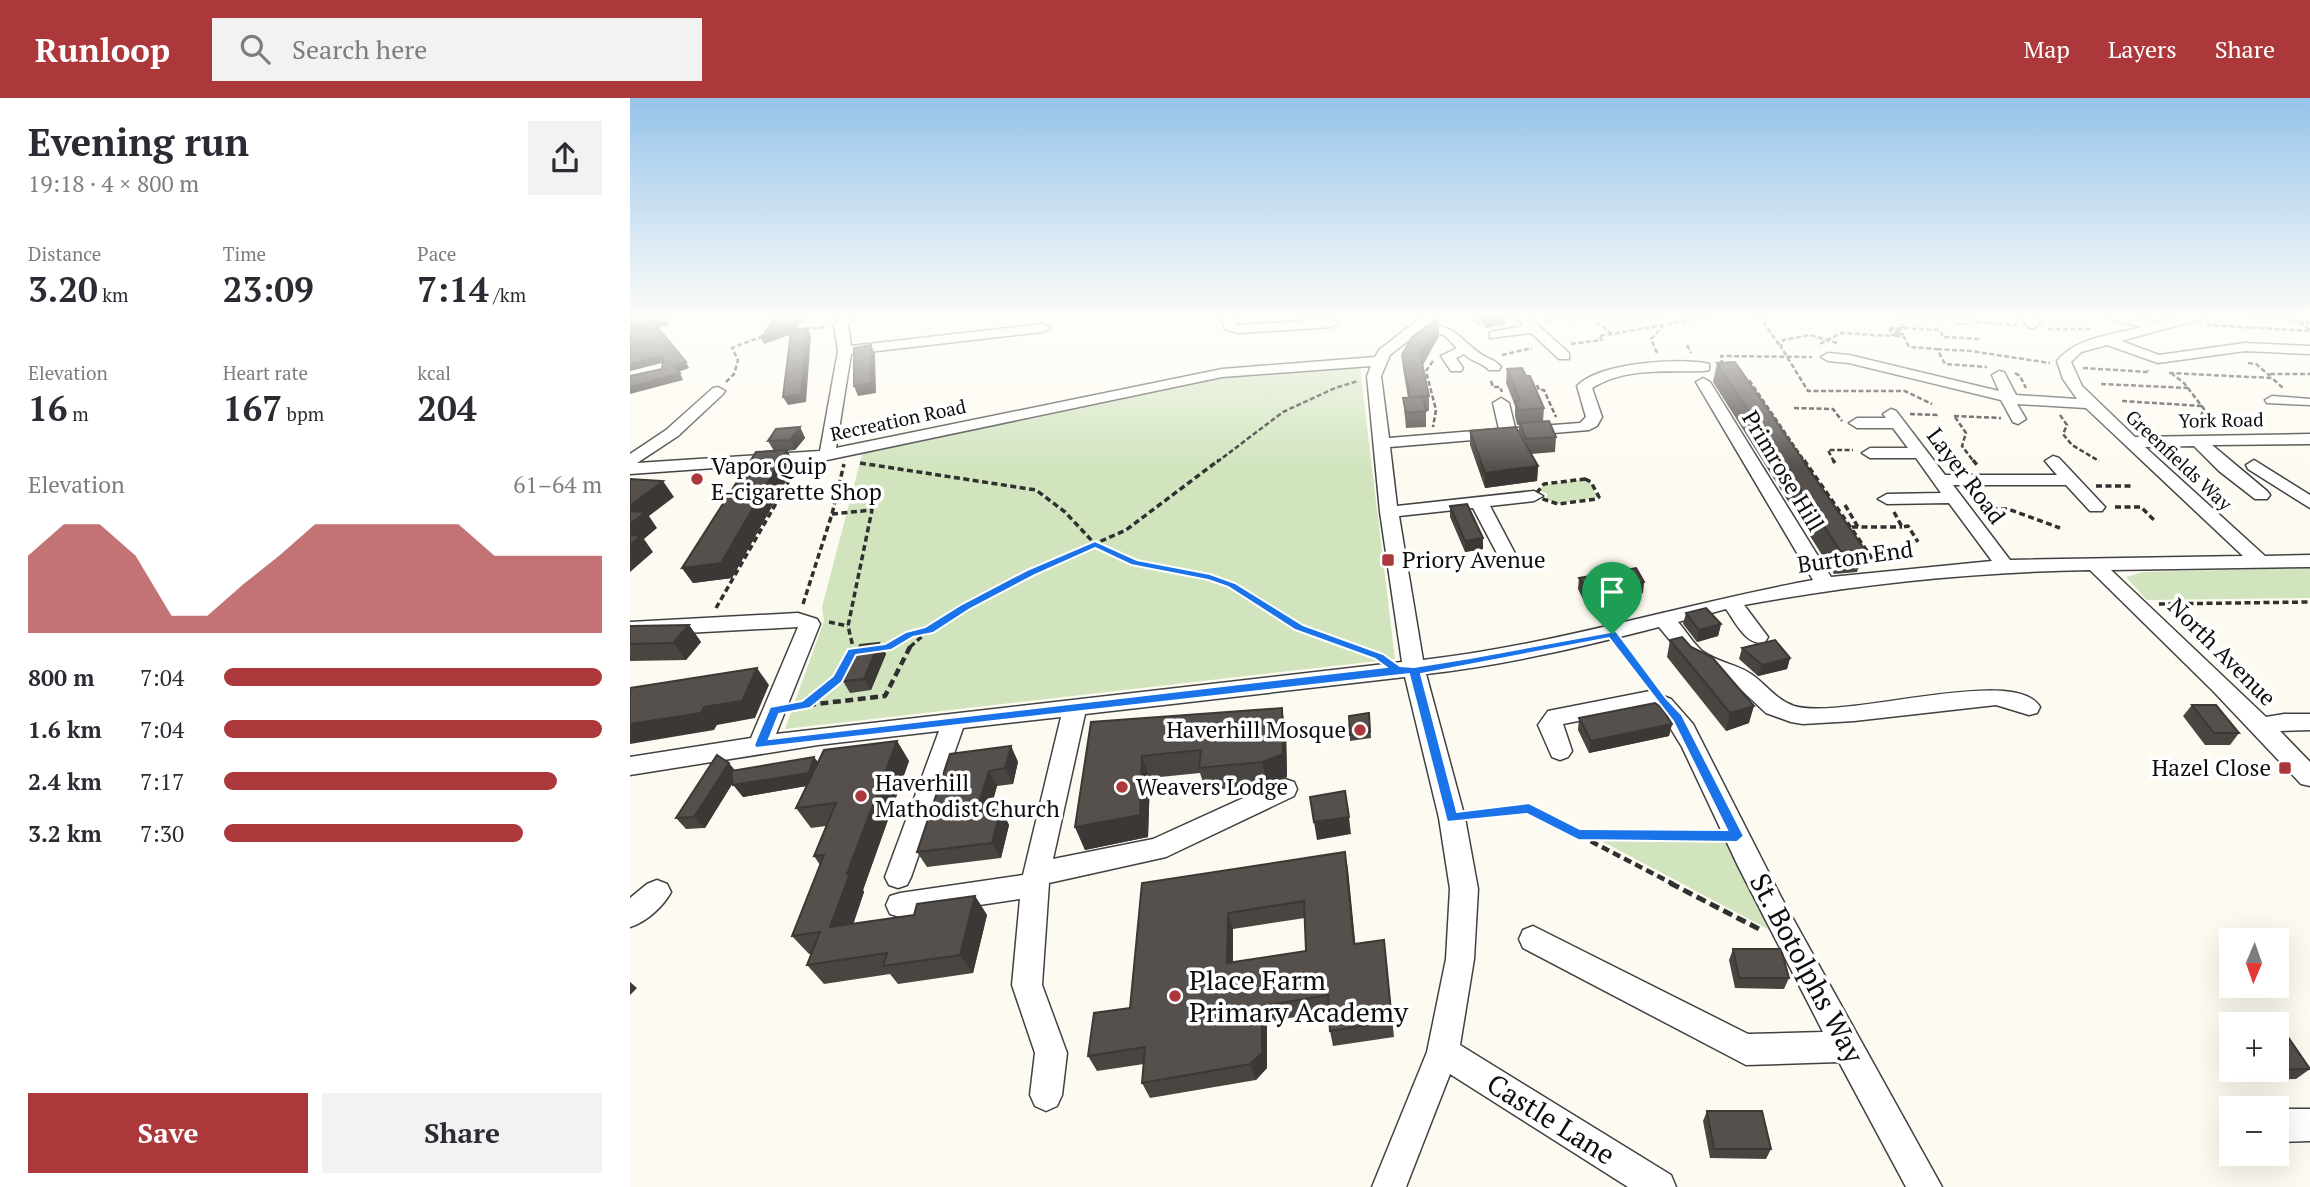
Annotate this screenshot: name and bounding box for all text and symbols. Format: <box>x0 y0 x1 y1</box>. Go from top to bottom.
search box <box>212 18 702 81</box>
text: Runloop <box>35 28 170 71</box>
icon: search <box>236 30 274 68</box>
text: Search here <box>292 32 427 66</box>
text: Map <box>2023 33 2070 65</box>
text: Layers <box>2108 33 2177 65</box>
text: Share <box>2215 33 2275 65</box>
text: Evening run <box>28 117 249 167</box>
button: share <box>528 121 602 195</box>
text: 19:18 · 4 × 800 m <box>28 168 199 199</box>
text: Distance <box>28 241 101 266</box>
text: Time <box>223 241 266 266</box>
text: Pace <box>417 241 456 266</box>
text: 3.20 <box>28 266 98 312</box>
text: 23:09 <box>223 266 314 312</box>
text: 7:14 <box>417 266 489 312</box>
text: km <box>98 282 129 307</box>
text: /km <box>489 282 526 307</box>
text: Elevation <box>28 360 108 385</box>
text: Heart rate <box>223 360 308 385</box>
text: kcal <box>417 360 451 385</box>
text: 16 <box>28 385 68 431</box>
text: 167 <box>223 385 282 431</box>
text: 204 <box>417 385 477 431</box>
street label: Recreation Road <box>828 393 969 446</box>
text: m <box>68 401 89 426</box>
text: bpm <box>282 401 324 426</box>
street label: Greenfields Way <box>2121 404 2238 516</box>
street label: Primrose Hill <box>1735 405 1832 537</box>
street label: York Road <box>2178 406 2264 433</box>
street label: Layer Road <box>1920 421 2013 530</box>
place label: Vapor Quip E-cigarette Shop <box>711 450 882 507</box>
text: Elevation <box>28 469 125 500</box>
text: 61–64 m <box>513 469 602 500</box>
marker: Vapor Quip E-cigarette Shop <box>689 471 705 487</box>
street label: Burton End <box>1795 533 1915 580</box>
place label: Priory Avenue <box>1402 544 1545 575</box>
marker: Priory Avenue <box>1380 552 1396 568</box>
pin <box>1582 562 1642 634</box>
icon: arrive <box>1593 573 1631 611</box>
street label: North Avenue <box>2162 591 2283 712</box>
text: 800 m <box>28 662 94 693</box>
text: 7:04 <box>140 662 184 693</box>
text: 1.6 km <box>28 714 102 745</box>
text: 7:04 <box>140 714 184 745</box>
place label: Haverhill Mosque <box>1166 714 1346 745</box>
marker: Haverhill Mosque <box>1352 722 1368 738</box>
place label: Hazel Close <box>2152 752 2271 783</box>
marker: Hazel Close <box>2277 760 2293 776</box>
text: 2.4 km <box>28 766 102 797</box>
text: 7:17 <box>140 766 184 797</box>
place label: Haverhill Mathodist Church <box>875 767 1060 824</box>
place label: Weavers Lodge <box>1136 771 1288 802</box>
marker: Weavers Lodge <box>1114 779 1130 795</box>
marker: Haverhill Mathodist Church <box>853 788 869 804</box>
text: 3.2 km <box>28 818 102 849</box>
text: 7:30 <box>140 818 184 849</box>
street label: St. Botolphs Way <box>1742 867 1873 1070</box>
north arrow <box>2219 928 2289 998</box>
map controls <box>2219 928 2289 1166</box>
place label: Place Farm Primary Academy <box>1189 961 1409 1030</box>
marker: Place Farm Primary Academy <box>1167 988 1183 1004</box>
button: + <box>2219 1012 2289 1082</box>
street label: Castle Lane <box>1480 1065 1622 1172</box>
button: Save <box>28 1093 308 1173</box>
button: Share <box>322 1093 602 1173</box>
button: − <box>2219 1096 2289 1166</box>

